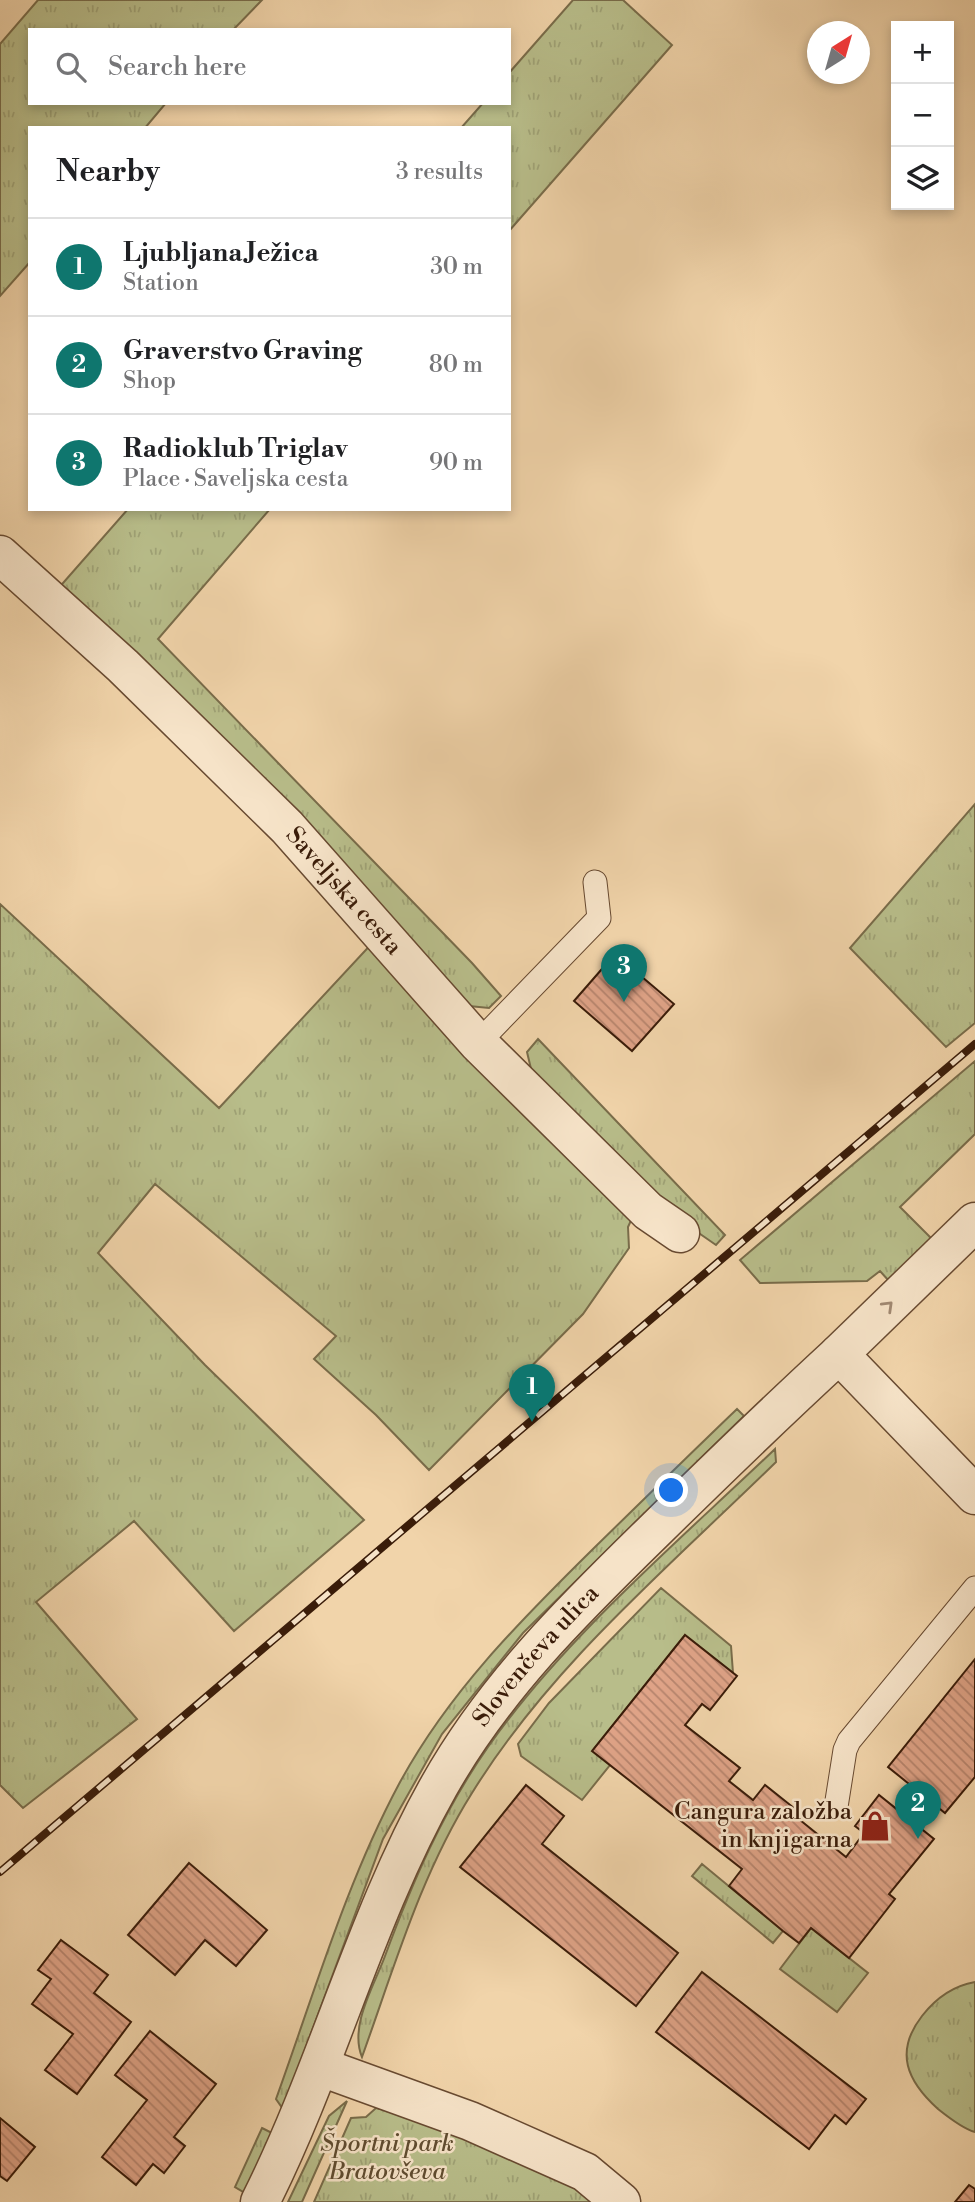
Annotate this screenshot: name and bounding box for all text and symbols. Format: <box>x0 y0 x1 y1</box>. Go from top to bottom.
north arrow <box>807 21 870 84</box>
map controls <box>891 21 954 210</box>
button: + <box>891 21 954 84</box>
search box <box>28 28 511 105</box>
icon: search <box>52 48 90 86</box>
text: Search here <box>108 51 247 83</box>
button: − <box>891 84 954 147</box>
button: layers <box>891 147 954 210</box>
text: Nearby <box>56 153 160 191</box>
text: 3 results <box>396 158 483 186</box>
text: Ljubljana Ježica <box>123 237 319 269</box>
text: 1 <box>73 253 85 281</box>
text: 30 m <box>430 253 483 281</box>
text: Station <box>123 269 199 297</box>
text: Graverstvo Graving <box>123 335 362 367</box>
text: 2 <box>72 351 86 379</box>
text: 80 m <box>429 351 483 379</box>
text: Shop <box>123 367 176 395</box>
text: Radioklub Triglav <box>123 433 347 465</box>
text: 3 <box>72 449 86 477</box>
text: 90 m <box>429 449 483 477</box>
text: Place · Saveljska cesta <box>123 465 348 493</box>
street label: Saveljska cesta <box>279 821 409 962</box>
pin: 3 <box>601 944 647 1002</box>
one-way arrow <box>880 1302 893 1315</box>
pin: 1 <box>509 1364 555 1422</box>
your location <box>654 1473 688 1507</box>
street label: Slovenčeva ulica <box>467 1578 606 1733</box>
pin: 2 <box>895 1781 941 1839</box>
place label: Cangura založba in knjigarna <box>674 1797 853 1855</box>
shop icon: Cangura založba in knjigarna <box>858 1809 892 1843</box>
park label: Športni park Bratovševa <box>320 2127 454 2187</box>

